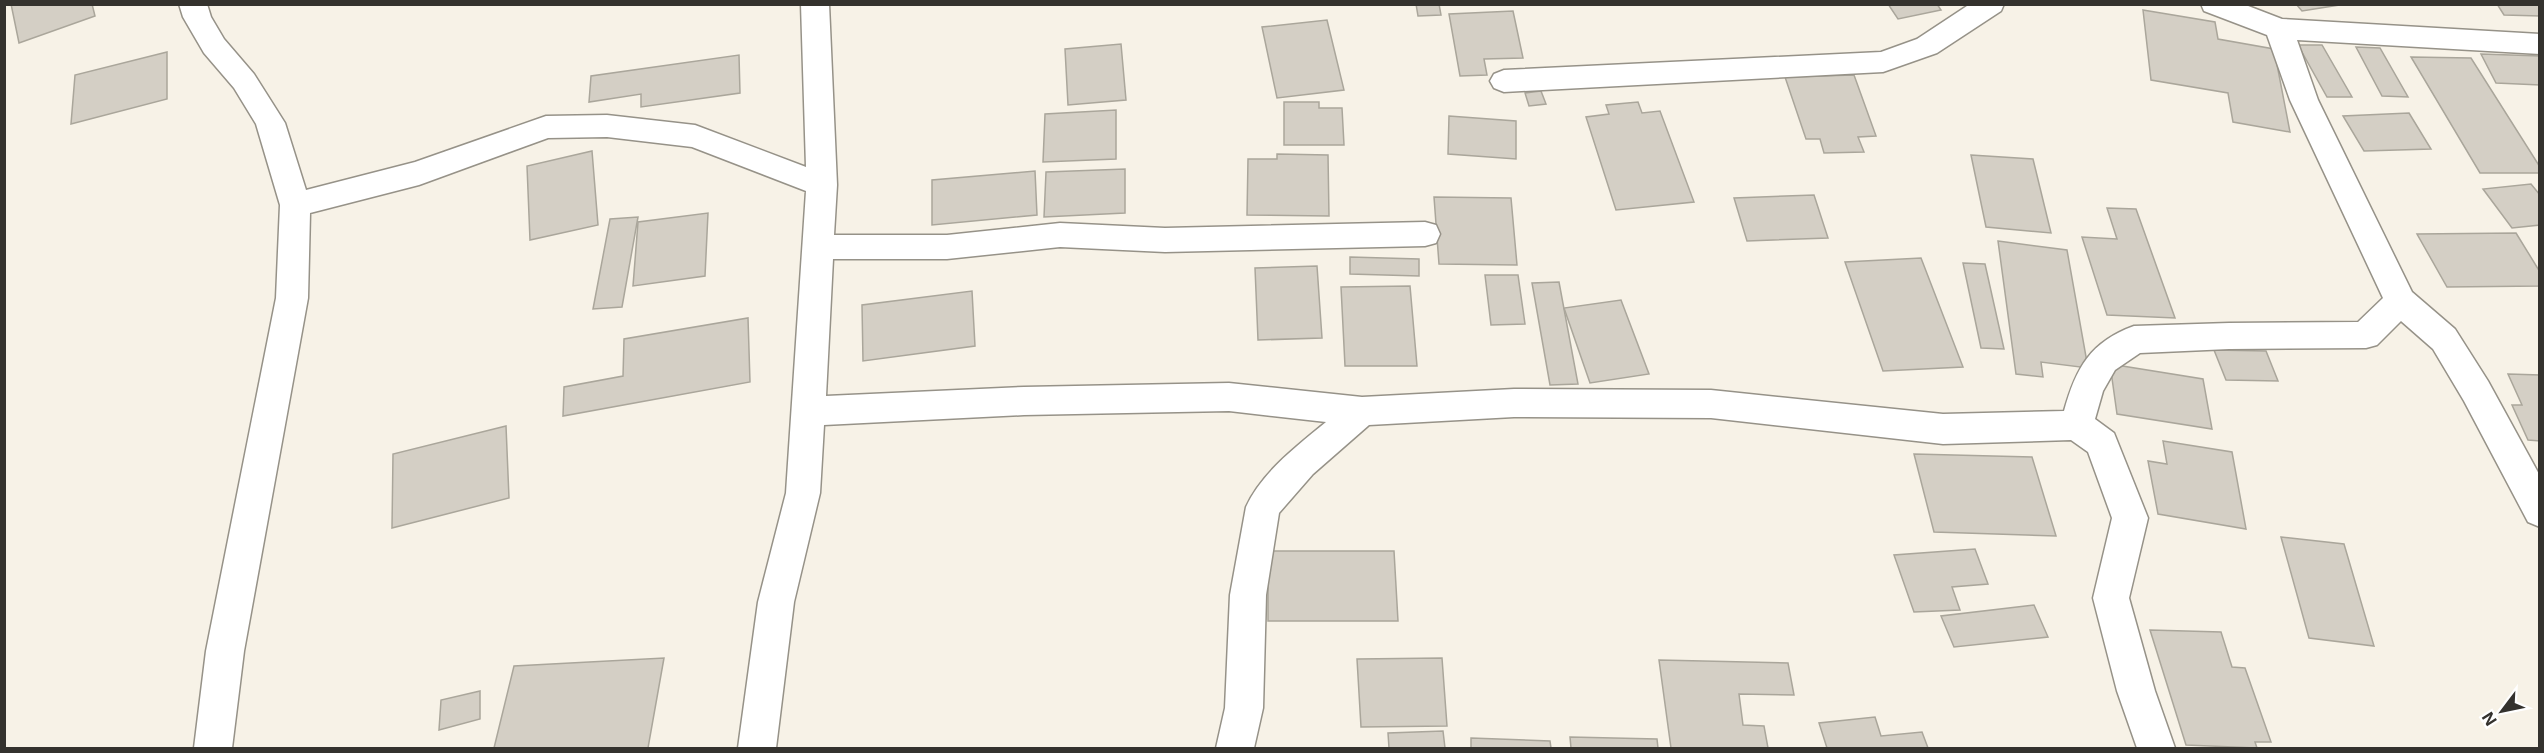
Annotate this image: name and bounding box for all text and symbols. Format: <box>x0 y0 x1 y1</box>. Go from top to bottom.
north arrow <box>2472 681 2532 741</box>
text: N <box>2478 708 2501 729</box>

